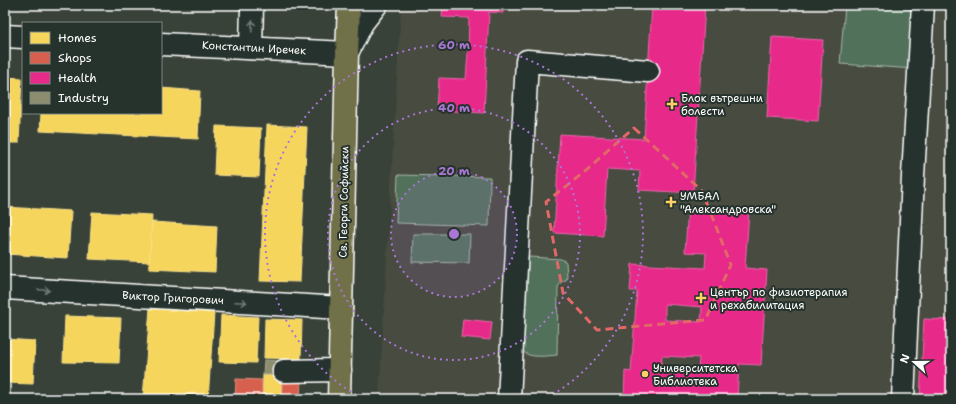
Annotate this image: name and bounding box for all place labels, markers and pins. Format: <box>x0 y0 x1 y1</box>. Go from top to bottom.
place label: Блок вътрешни болести <box>681 91 763 119</box>
marker: Блок вътрешни болести <box>666 98 678 110</box>
place label: УМБАЛ "Александровска" <box>680 189 776 217</box>
marker: УМБАЛ "Александровска" <box>665 196 677 208</box>
centre of rings <box>447 227 461 241</box>
place label: Център по физиотерапия и рехабилитация <box>710 285 848 313</box>
marker: Център по физиотерапия и рехабилитация <box>695 292 707 304</box>
place label: Университетска Библиотека <box>653 361 738 389</box>
marker: Университетска Библиотека <box>640 369 650 379</box>

